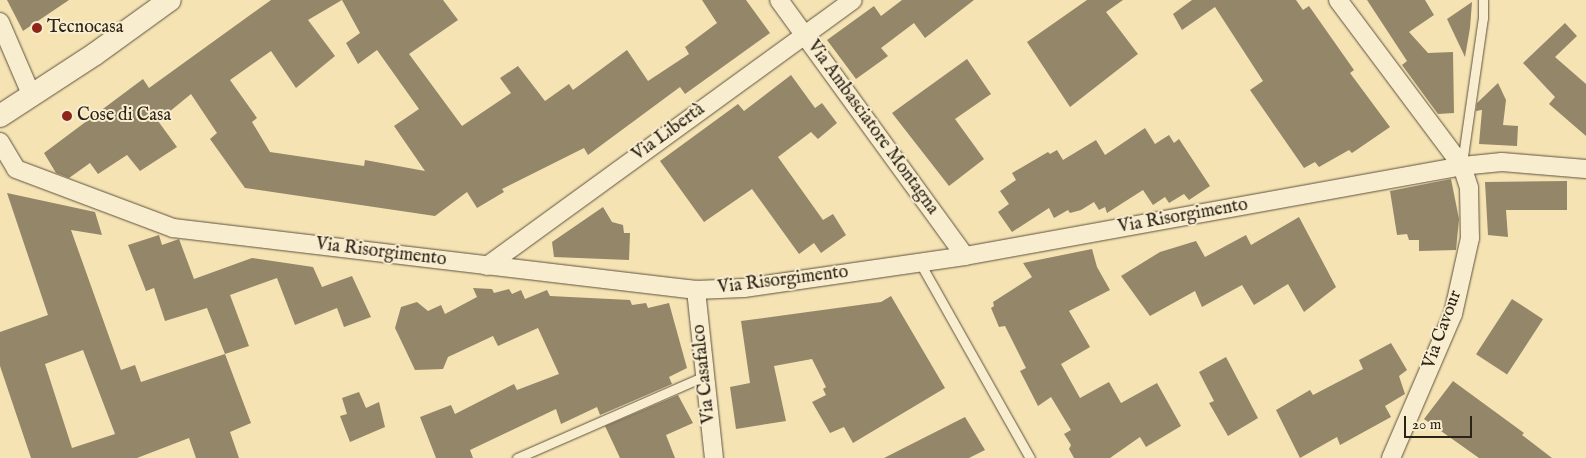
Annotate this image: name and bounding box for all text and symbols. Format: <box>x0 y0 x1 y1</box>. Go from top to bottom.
place label: Tecnocasa <box>47 17 123 39</box>
marker: Tecnocasa <box>31 22 43 34</box>
street label: Via Ambasciatore Montagna <box>802 37 942 219</box>
street label: Via Libertà <box>629 99 709 167</box>
place label: Cose di Casa <box>77 105 171 127</box>
marker: Cose di Casa <box>61 110 73 122</box>
street label: Via Risorgimento <box>1116 195 1250 239</box>
street label: Via Risorgimento <box>314 234 448 272</box>
street label: Via Risorgimento <box>716 262 850 300</box>
street label: Via Cavour <box>1419 288 1467 372</box>
street label: Via Casafalco <box>689 323 721 425</box>
scale bar <box>1406 406 1474 438</box>
text: 20 m <box>1412 415 1441 434</box>

